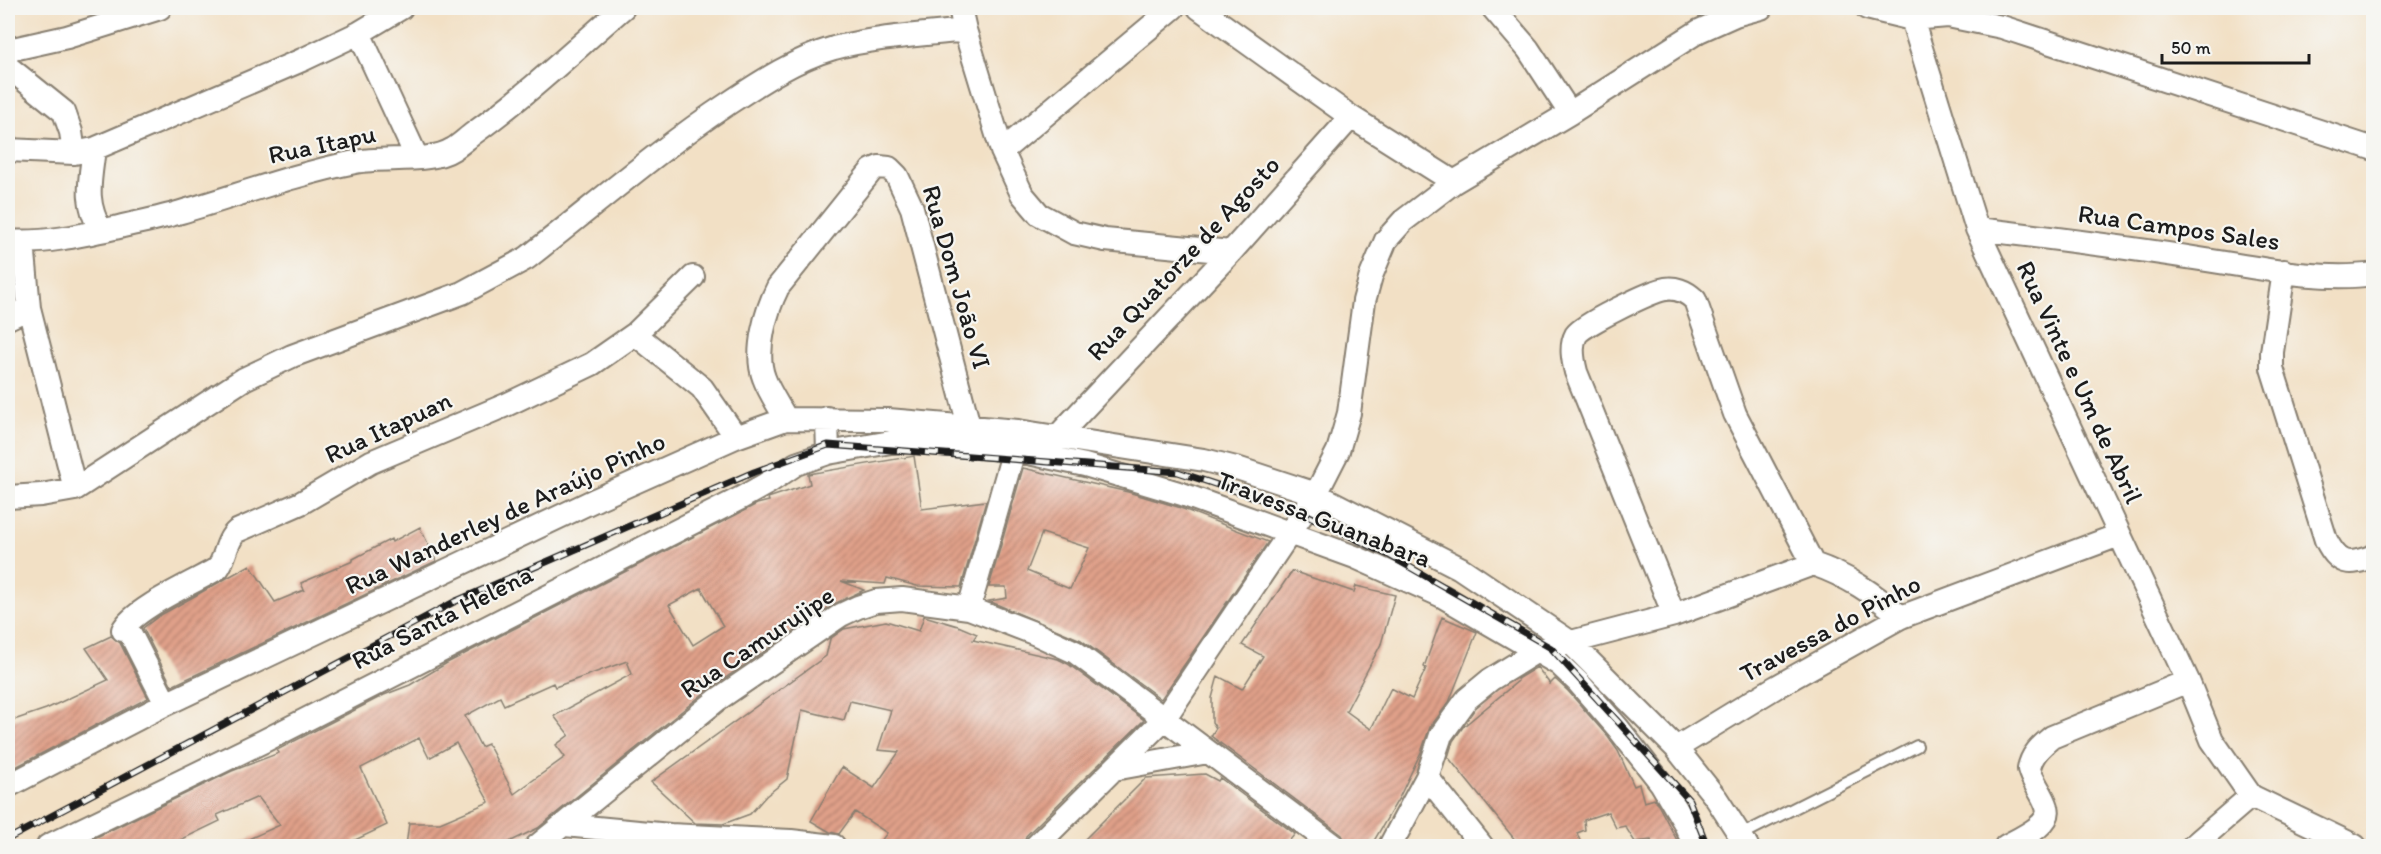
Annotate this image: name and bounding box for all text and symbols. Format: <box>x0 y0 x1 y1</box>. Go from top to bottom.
scale bar <box>2162 27 2309 65</box>
text: 50 m <box>2171 37 2211 59</box>
street label: Rua Itapu <box>265 117 379 171</box>
street label: Rua Quatorze de Agosto <box>1080 149 1286 367</box>
street label: Rua Dom João VI <box>915 181 999 373</box>
street label: Rua Campos Sales <box>2076 197 2282 257</box>
street label: Rua Vinte e Um de Abril <box>2010 256 2150 508</box>
street label: Rua Itapuan <box>319 384 457 470</box>
street label: Rua Wanderley de Araújo Pinho <box>340 425 670 601</box>
street label: Travessa Guanabara <box>1213 464 1436 575</box>
street label: Rua Santa Helena <box>346 557 538 676</box>
street label: Travessa do Pinho <box>1734 567 1926 689</box>
street label: Rua Camurujipe <box>674 579 840 705</box>

